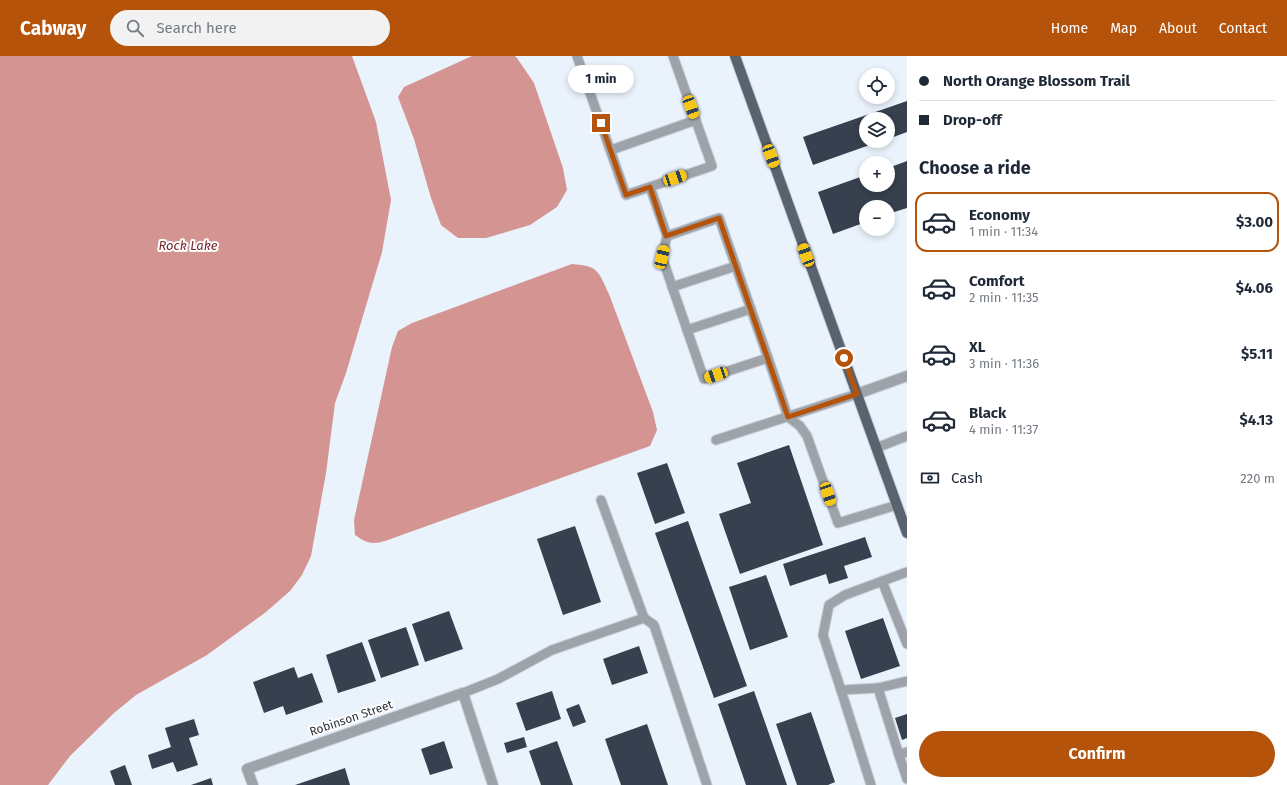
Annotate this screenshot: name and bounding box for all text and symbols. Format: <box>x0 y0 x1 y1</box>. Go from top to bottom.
search box <box>110 10 390 46</box>
text: Cabway <box>20 17 86 40</box>
icon: search <box>124 17 146 39</box>
text: Search here <box>156 19 237 37</box>
text: Home <box>1051 20 1088 37</box>
text: Map <box>1110 20 1137 37</box>
text: About <box>1159 20 1197 37</box>
text: Contact <box>1219 20 1267 37</box>
callout: 1 min <box>568 65 634 93</box>
map controls <box>859 68 895 236</box>
button: locate <box>859 68 895 104</box>
text: 1 min <box>585 71 617 86</box>
text: North Orange Blossom Trail <box>943 72 1130 90</box>
car <box>681 94 701 120</box>
text: Drop-off <box>943 111 1002 129</box>
button: layers <box>859 112 895 148</box>
route end <box>592 114 610 132</box>
car <box>761 143 781 169</box>
button: + <box>859 156 895 192</box>
text: Choose a ride <box>919 157 1031 179</box>
car <box>662 168 688 188</box>
button: − <box>859 200 895 236</box>
icon: car <box>921 204 957 240</box>
text: Economy <box>969 206 1030 224</box>
text: $3.00 <box>1236 213 1273 231</box>
text: 1 min · 11:34 <box>969 224 1038 239</box>
water label: Rock Lake <box>159 238 218 253</box>
car <box>796 242 816 268</box>
car <box>653 244 671 270</box>
icon: car <box>921 270 957 306</box>
text: Comfort <box>969 272 1025 290</box>
text: $4.06 <box>1236 279 1273 297</box>
text: 2 min · 11:35 <box>969 290 1039 305</box>
icon: car <box>921 336 957 372</box>
text: XL <box>969 338 985 356</box>
text: $5.11 <box>1241 345 1273 363</box>
route start <box>835 349 853 367</box>
text: 3 min · 11:36 <box>969 356 1039 371</box>
car <box>703 365 729 385</box>
icon: car <box>921 402 957 438</box>
text: Black <box>969 404 1006 422</box>
text: $4.13 <box>1239 411 1273 429</box>
text: 4 min · 11:37 <box>969 422 1038 437</box>
icon: cash <box>919 467 941 489</box>
text: Cash <box>951 469 983 487</box>
text: 220 m <box>1240 471 1275 486</box>
car <box>818 481 838 507</box>
street label: Robinson Street <box>308 697 395 739</box>
button: Confirm <box>919 731 1275 777</box>

